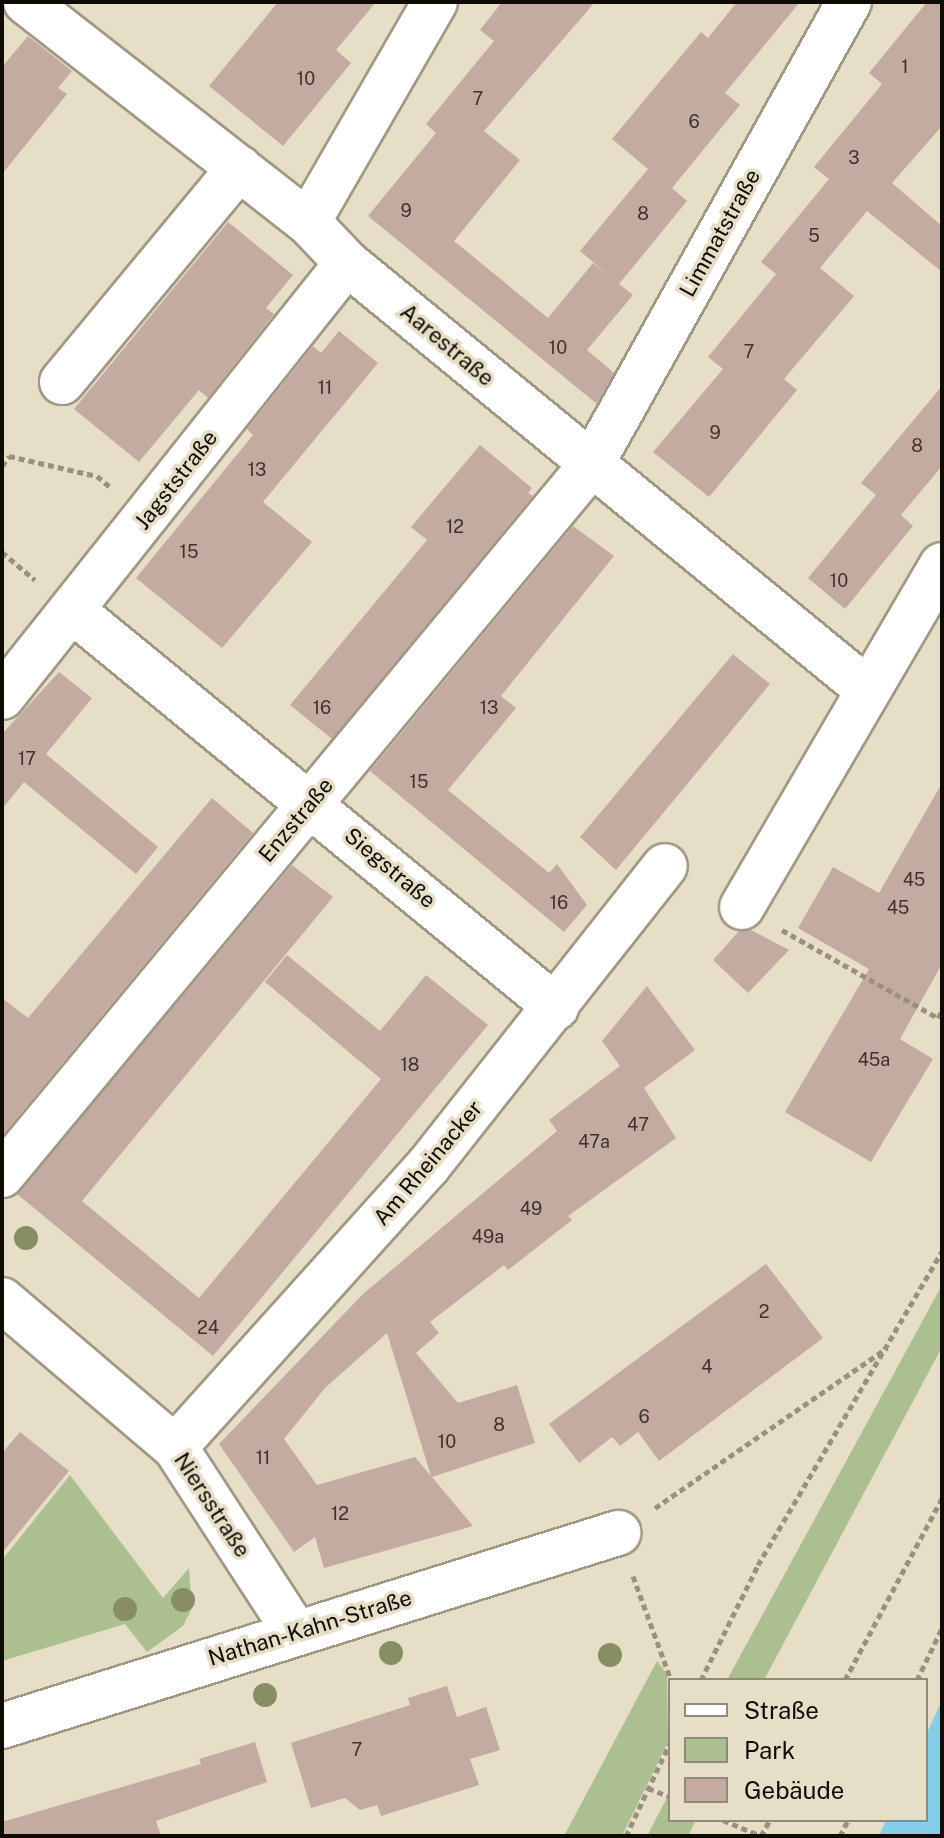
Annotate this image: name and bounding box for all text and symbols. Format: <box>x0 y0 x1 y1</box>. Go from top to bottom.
house number: 1 <box>901 56 909 78</box>
house number: 10 <box>297 68 315 90</box>
house number: 7 <box>473 88 483 110</box>
house number: 6 <box>688 111 700 133</box>
house number: 3 <box>848 147 860 169</box>
street label: Limmatstraße <box>674 165 766 301</box>
house number: 9 <box>400 200 412 222</box>
house number: 8 <box>637 203 649 225</box>
house number: 5 <box>808 225 820 247</box>
street label: Aarestraße <box>395 298 499 392</box>
house number: 10 <box>549 337 567 359</box>
house number: 7 <box>744 341 754 363</box>
house number: 11 <box>318 377 332 399</box>
house number: 9 <box>709 422 721 444</box>
street label: Jagststraße <box>129 425 223 535</box>
house number: 8 <box>911 435 923 457</box>
house number: 13 <box>248 459 266 481</box>
house number: 12 <box>446 516 464 538</box>
house number: 15 <box>180 541 198 563</box>
house number: 10 <box>830 570 848 592</box>
house number: 16 <box>313 697 331 719</box>
house number: 13 <box>480 697 498 719</box>
house number: 17 <box>18 748 36 770</box>
house number: 15 <box>410 771 428 793</box>
street label: Enzstraße <box>253 772 339 868</box>
street label: Siegstraße <box>339 822 441 914</box>
house number: 45 <box>903 869 925 891</box>
house number: 16 <box>550 892 568 914</box>
house number: 45 <box>887 897 909 919</box>
house number: 45a <box>858 1049 890 1071</box>
house number: 18 <box>401 1054 419 1076</box>
street label: Am Rheinacker <box>368 1095 488 1231</box>
house number: 47 <box>627 1114 649 1136</box>
house number: 47a <box>578 1131 610 1153</box>
house number: 49 <box>520 1198 542 1220</box>
house number: 49a <box>472 1226 504 1248</box>
house number: 2 <box>759 1301 769 1323</box>
house number: 24 <box>197 1317 219 1339</box>
house number: 4 <box>701 1356 713 1378</box>
house number: 6 <box>638 1406 650 1428</box>
house number: 8 <box>493 1414 505 1436</box>
house number: 10 <box>438 1431 456 1453</box>
house number: 11 <box>256 1447 270 1469</box>
street label: Niersstraße <box>168 1448 256 1562</box>
house number: 12 <box>331 1503 349 1525</box>
street label: Nathan-Kahn-Straße <box>205 1584 415 1672</box>
legend <box>668 1678 928 1822</box>
text: Straße <box>744 1696 819 1724</box>
text: Park <box>744 1736 795 1764</box>
house number: 7 <box>352 1739 362 1761</box>
text: Gebäude <box>744 1776 844 1804</box>

